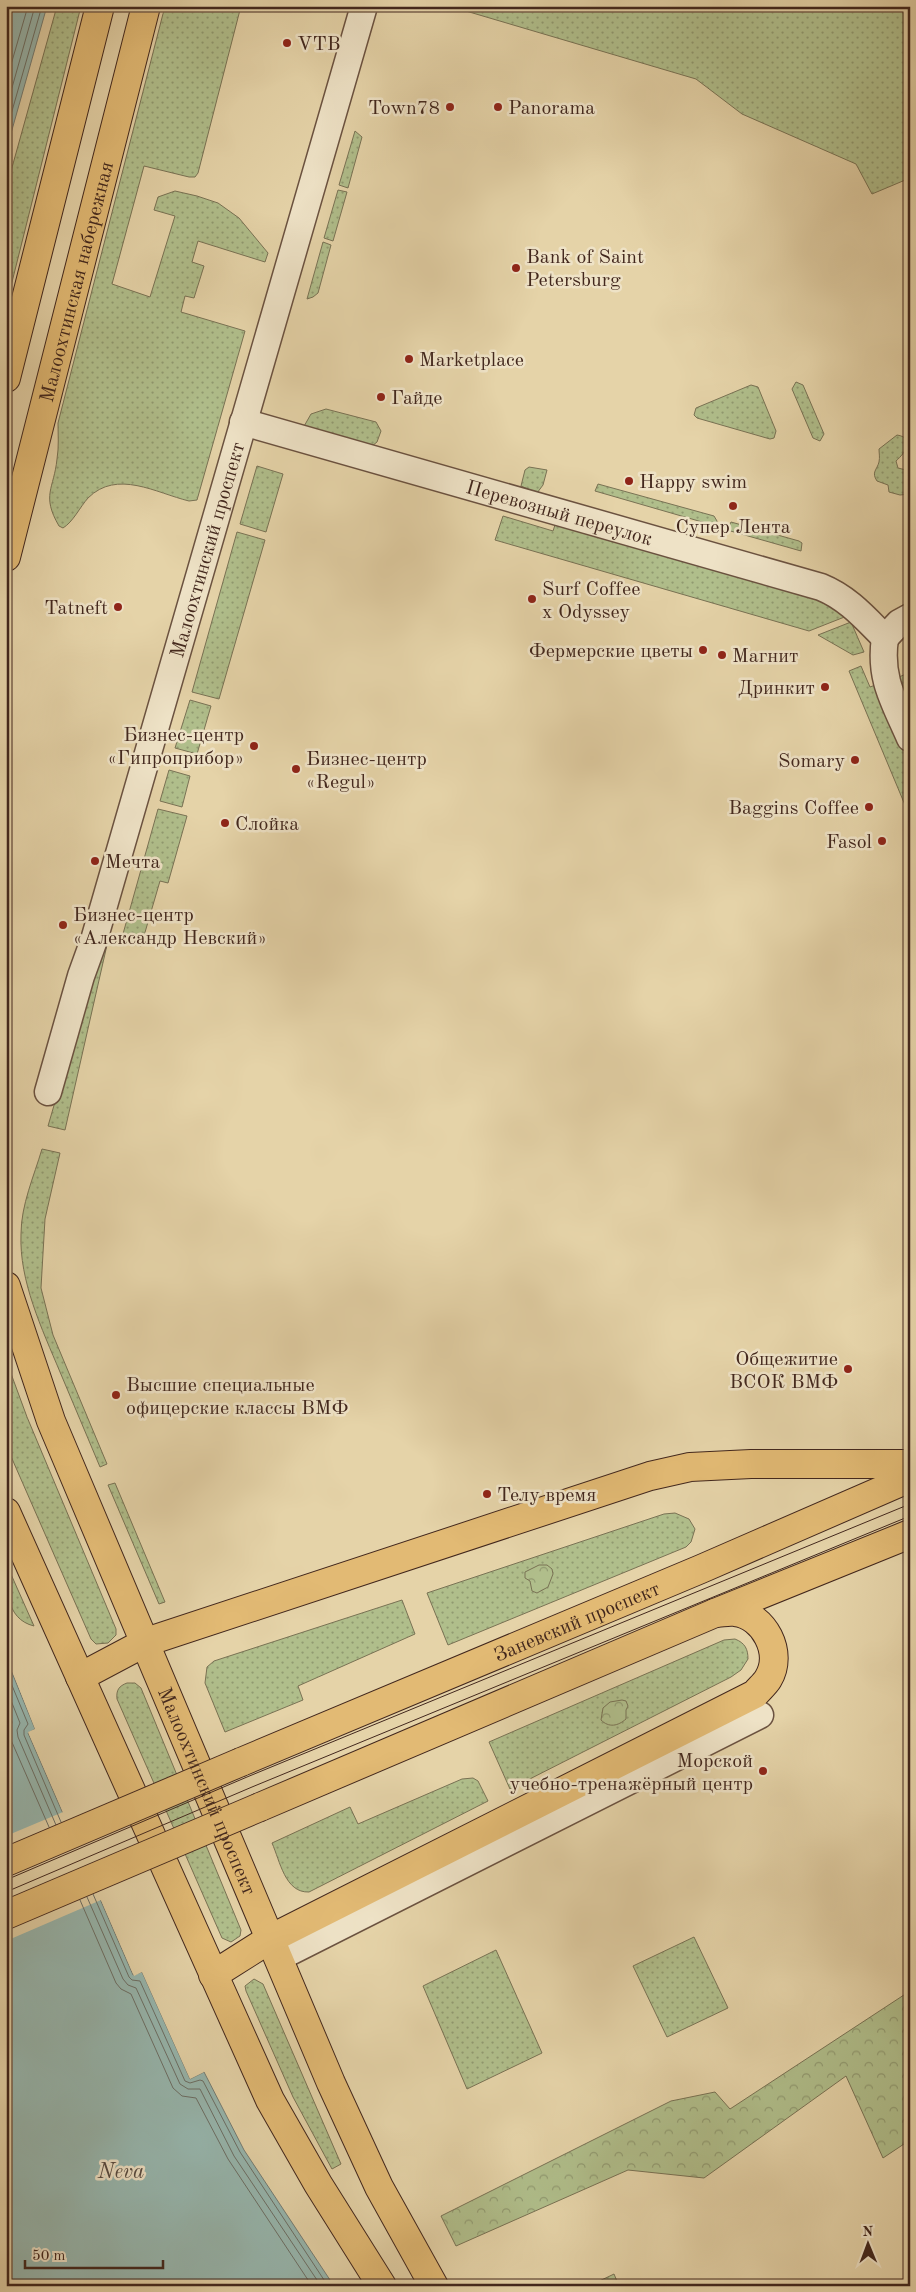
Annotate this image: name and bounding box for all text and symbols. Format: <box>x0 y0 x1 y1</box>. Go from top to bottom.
place label: VTB <box>297 35 341 55</box>
marker: VTB <box>281 37 293 49</box>
place label: Town78 <box>368 99 440 119</box>
place label: Panorama <box>508 99 595 119</box>
marker: Town78 <box>444 101 456 113</box>
marker: Panorama <box>492 101 504 113</box>
street label: Малоохтинская набережная <box>38 160 118 405</box>
place label: Bank of Saint Petersburg <box>526 248 644 291</box>
marker: Bank of Saint Petersburg <box>510 262 522 274</box>
place label: Marketplace <box>419 351 524 371</box>
marker: Marketplace <box>403 353 415 365</box>
place label: Гайде <box>391 389 443 409</box>
marker: Гайде <box>375 391 387 403</box>
street label: Малоохтинский проспект <box>168 440 249 660</box>
place label: Happy swim <box>639 473 747 493</box>
marker: Happy swim <box>623 475 635 487</box>
street label: Перевозный переулок <box>463 478 654 550</box>
marker: Супер Лента <box>727 500 739 512</box>
place label: Супер Лента <box>675 518 791 538</box>
place label: Surf Coffee х Odyssey <box>542 580 640 623</box>
marker: Surf Coffee х Odyssey <box>526 593 538 605</box>
place label: Tatneft <box>44 599 108 619</box>
marker: Tatneft <box>112 601 124 613</box>
place label: Фермерские цветы <box>529 642 693 662</box>
marker: Фермерские цветы <box>697 644 709 656</box>
place label: Магнит <box>732 647 799 667</box>
marker: Магнит <box>716 649 728 661</box>
place label: Дринкит <box>738 679 815 699</box>
marker: Дринкит <box>819 681 831 693</box>
place label: Бизнес-центр «Гипроприбор» <box>108 726 244 769</box>
marker: Бизнес-центр «Гипроприбор» <box>248 740 260 752</box>
place label: Бизнес-центр «Regul» <box>306 750 427 793</box>
place label: Somary <box>778 752 845 772</box>
marker: Somary <box>849 754 861 766</box>
marker: Бизнес-центр «Regul» <box>290 763 302 775</box>
place label: Baggins Coffee <box>728 799 859 819</box>
marker: Baggins Coffee <box>863 801 875 813</box>
place label: Слойка <box>235 815 299 835</box>
marker: Слойка <box>219 817 231 829</box>
place label: Fasol <box>826 833 872 853</box>
marker: Fasol <box>876 835 888 847</box>
place label: Мечта <box>105 853 160 873</box>
marker: Мечта <box>89 855 101 867</box>
place label: Бизнес-центр «Александр Невский» <box>73 906 267 949</box>
marker: Бизнес-центр «Александр Невский» <box>57 919 69 931</box>
place label: Общежитие ВСОК ВМФ <box>729 1350 838 1393</box>
marker: Общежитие ВСОК ВМФ <box>842 1363 854 1375</box>
place label: Высшие специальные офицерские классы ВМФ <box>126 1376 349 1419</box>
marker: Высшие специальные офицерские классы ВМФ <box>110 1389 122 1401</box>
place label: Телу время <box>497 1486 596 1506</box>
marker: Телу время <box>481 1488 493 1500</box>
street label: Заневский проспект <box>492 1579 663 1667</box>
street label: Малоохтинский проспект <box>153 1685 258 1898</box>
place label: Морской учебно-тренажёрный центр <box>510 1752 753 1795</box>
marker: Морской учебно-тренажёрный центр <box>757 1765 769 1777</box>
water label: Neva <box>97 2162 144 2183</box>
north arrow <box>844 2220 894 2270</box>
text: N <box>862 2225 874 2239</box>
scale bar <box>25 2237 162 2269</box>
text: 50 m <box>32 2249 66 2264</box>

